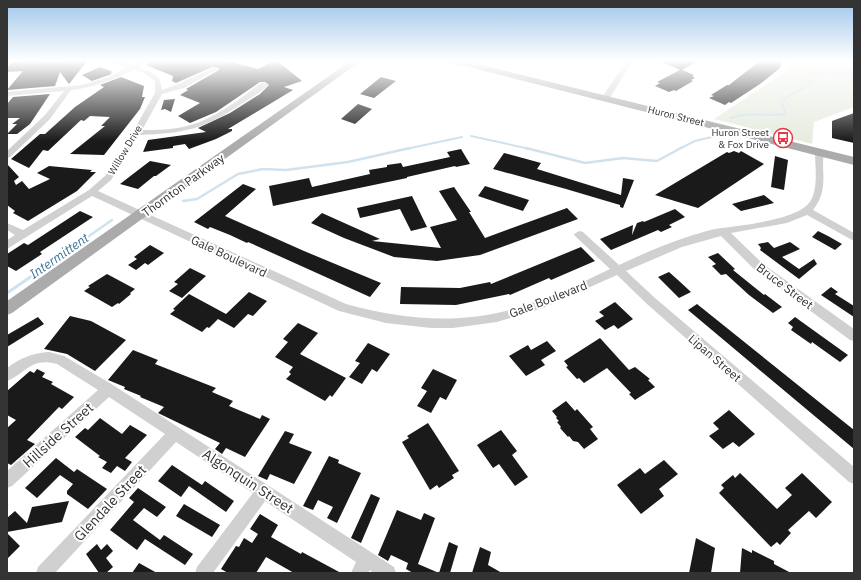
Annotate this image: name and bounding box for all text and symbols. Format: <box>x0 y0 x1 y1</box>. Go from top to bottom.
street label: Huron Street <box>647 103 706 129</box>
street label: Willow Drive <box>105 122 145 177</box>
place label: Huron Street & Fox Drive <box>712 126 770 151</box>
bus stop icon: Huron Street & Fox Drive <box>772 127 794 149</box>
street label: Thornton Parkway <box>139 150 227 220</box>
water label: Intermittent <box>26 229 93 283</box>
street label: Gale Boulevard <box>189 232 269 280</box>
street label: Bruce Street <box>754 260 816 312</box>
street label: Gale Boulevard <box>507 277 589 321</box>
street label: Lipan Street <box>686 331 744 385</box>
street label: Hillside Street <box>19 399 97 471</box>
street label: Algonquin Street <box>199 445 297 517</box>
street label: Glendale Street <box>70 461 150 545</box>

